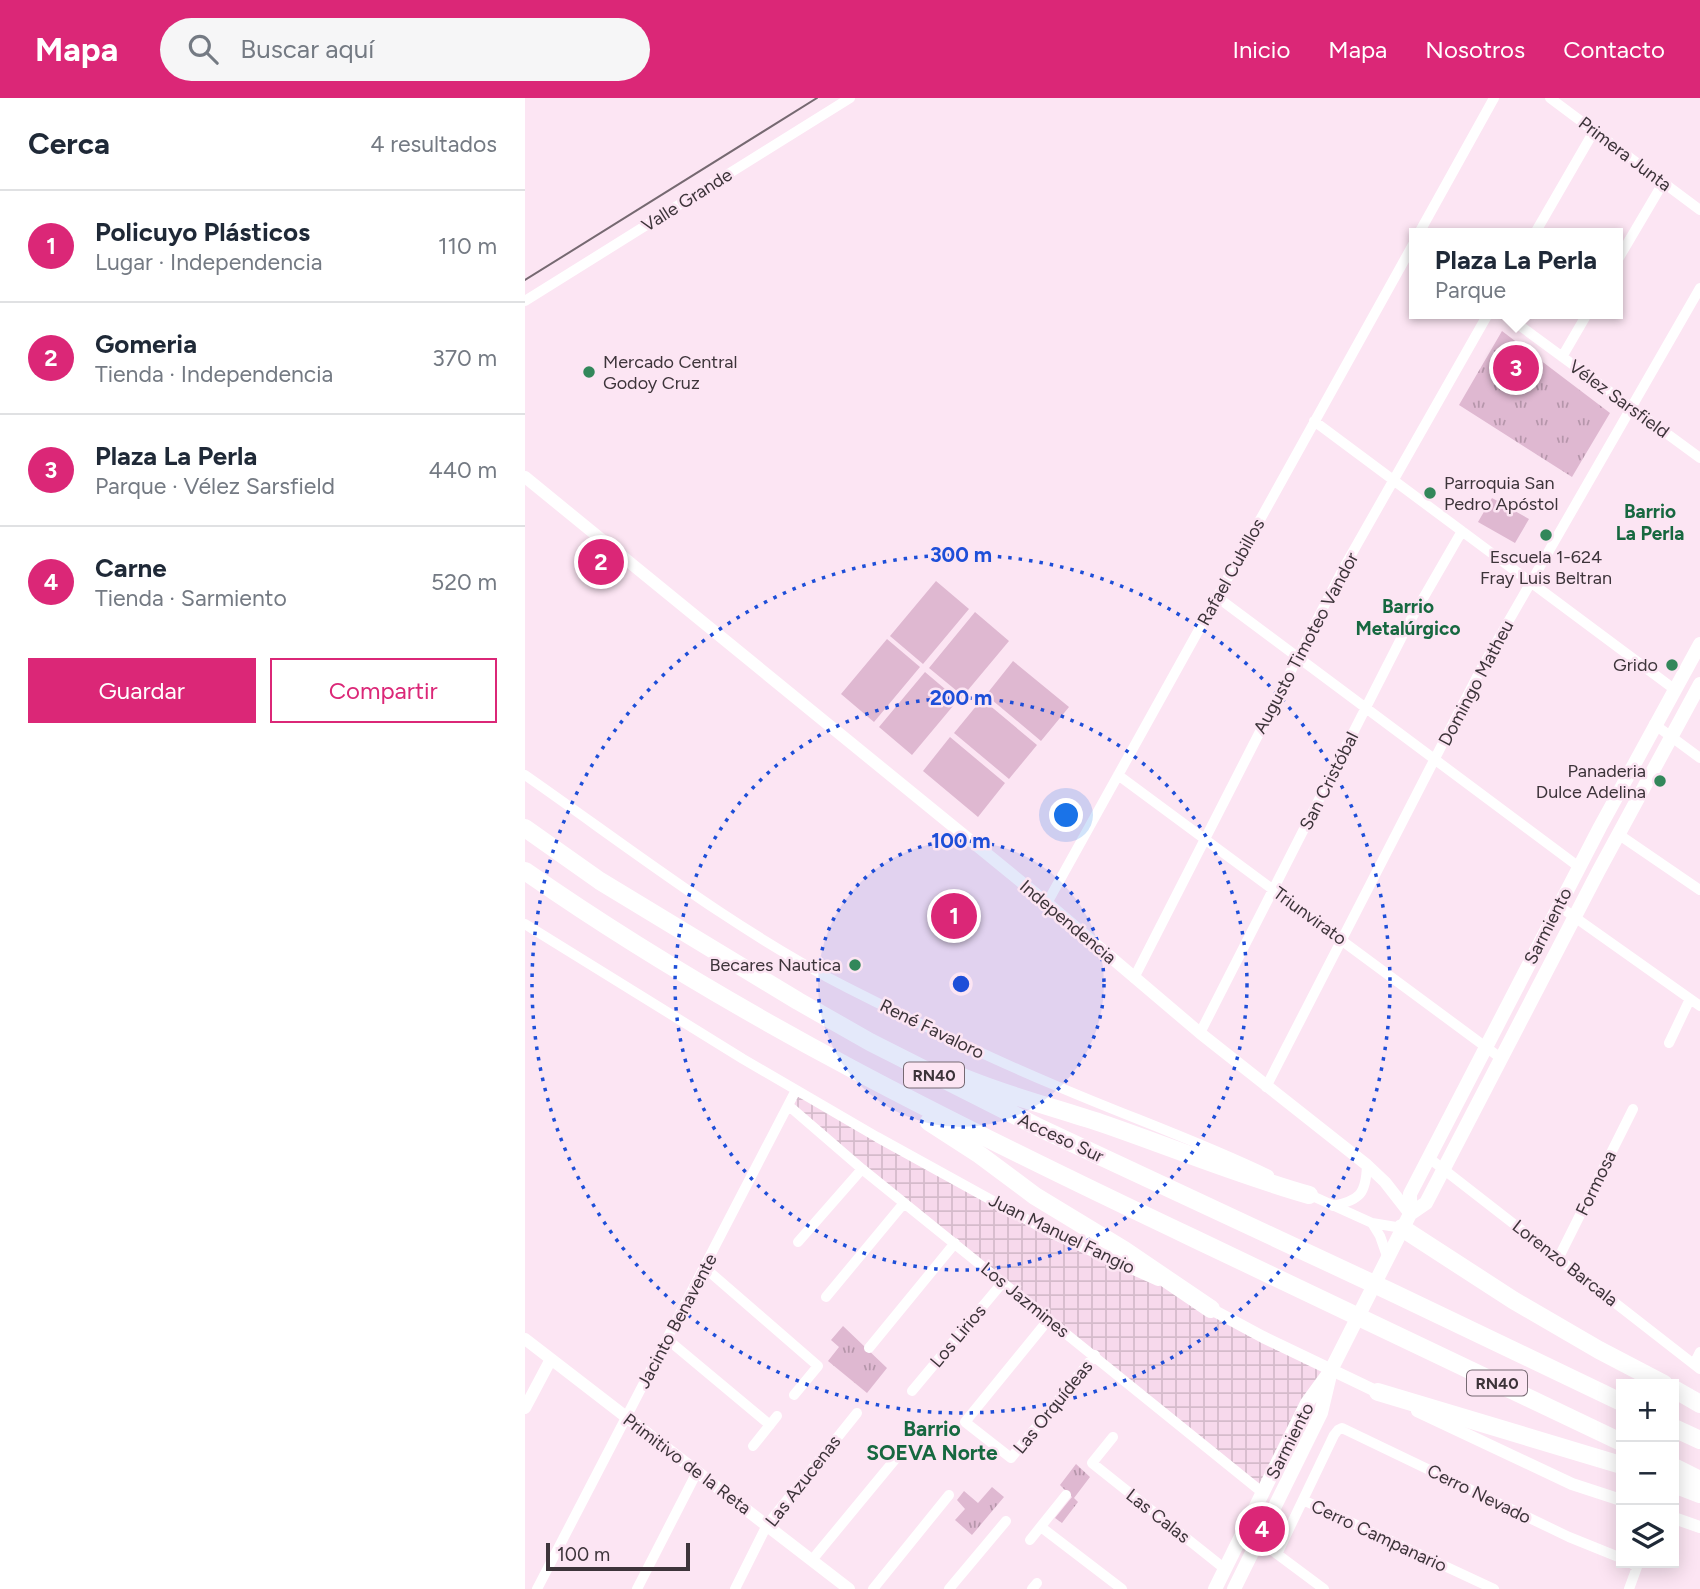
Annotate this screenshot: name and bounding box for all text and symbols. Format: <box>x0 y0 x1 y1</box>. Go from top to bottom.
search box <box>160 18 650 81</box>
text: Mapa <box>35 30 118 69</box>
icon: search <box>184 30 222 68</box>
text: Buscar aquí <box>240 33 374 65</box>
text: Inicio <box>1232 35 1290 64</box>
text: Mapa <box>1328 35 1387 64</box>
text: Nosotros <box>1425 35 1525 64</box>
text: Contacto <box>1563 35 1665 64</box>
street label: Primera Junta <box>1574 112 1676 196</box>
text: Cerca <box>28 125 110 162</box>
text: 4 resultados <box>370 130 497 158</box>
street label: Valle Grande <box>638 163 736 236</box>
text: Policuyo Plásticos <box>95 216 310 248</box>
popup <box>1409 228 1623 319</box>
text: 1 <box>46 232 56 260</box>
text: 110 m <box>438 232 497 260</box>
text: Plaza La Perla <box>1435 244 1597 276</box>
text: Lugar · Independencia <box>95 248 322 276</box>
text: Parque <box>1435 276 1506 304</box>
text: Gomeria <box>95 328 197 360</box>
pin: 3 <box>1493 342 1539 394</box>
text: 2 <box>44 344 58 372</box>
text: 370 m <box>432 344 497 372</box>
place label: Mercado Central Godoy Cruz <box>603 351 737 394</box>
street label: Vélez Sarsfield <box>1565 355 1673 443</box>
text: Tienda · Independencia <box>95 360 333 388</box>
marker: Mercado Central Godoy Cruz <box>581 364 597 380</box>
text: Plaza La Perla <box>95 440 257 472</box>
text: 3 <box>45 456 57 484</box>
text: 440 m <box>428 456 497 484</box>
text: Parque · Vélez Sarsfield <box>95 472 335 500</box>
place label: Parroquia San Pedro Apóstol <box>1444 472 1558 515</box>
marker: Parroquia San Pedro Apóstol <box>1422 485 1438 501</box>
district label: Barrio La Perla <box>1616 500 1684 545</box>
street label: Rafael Cubillos <box>1193 515 1269 629</box>
marker: Escuela 1-624 Fray Luis Beltran <box>1538 527 1554 543</box>
pin: 2 <box>578 536 624 588</box>
text: 300 m <box>930 542 992 567</box>
place label: Escuela 1-624 Fray Luis Beltran <box>1480 546 1612 589</box>
street label: Augusto Timoteo Vandor <box>1249 549 1363 737</box>
text: Carne <box>95 552 167 584</box>
text: 4 <box>44 568 58 596</box>
text: 520 m <box>431 568 497 596</box>
text: Tienda · Sarmiento <box>95 584 287 612</box>
district label: Barrio Metalúrgico <box>1356 595 1460 640</box>
street label: Domingo Matheu <box>1434 616 1518 750</box>
place label: Grido <box>1613 654 1658 676</box>
marker: Grido <box>1664 657 1680 673</box>
button: Guardar <box>28 658 256 723</box>
button: Compartir <box>270 658 497 723</box>
text: 200 m <box>930 685 992 710</box>
street label: San Cristóbal <box>1295 728 1363 834</box>
place label: Panaderia Dulce Adelina <box>1536 760 1646 803</box>
marker: Panaderia Dulce Adelina <box>1652 773 1668 789</box>
your location <box>1049 798 1083 832</box>
text: 100 m <box>931 828 991 853</box>
street label: Independencia <box>1015 875 1121 969</box>
street label: Triunvirato <box>1269 882 1351 950</box>
street label: Sarmiento <box>1519 884 1577 968</box>
pin: 1 <box>931 890 977 942</box>
place label: Becares Nautica <box>709 954 841 976</box>
marker: Becares Nautica <box>847 957 863 973</box>
centre of rings <box>949 972 973 996</box>
street label: René Favaloro <box>876 994 988 1064</box>
road number: RN40 <box>904 1063 964 1088</box>
street label: Acceso Sur <box>1015 1109 1107 1167</box>
street label: Formosa <box>1571 1147 1621 1219</box>
street label: Juan Manuel Fangio <box>985 1189 1139 1279</box>
street label: Lorenzo Barcala <box>1508 1215 1622 1311</box>
street label: Jacinto Benavente <box>632 1250 722 1392</box>
street label: Los Jazmines <box>976 1258 1074 1342</box>
street label: Los Lirios <box>925 1300 991 1372</box>
street label: Las Orquídeas <box>1009 1356 1097 1458</box>
road number: RN40 <box>1467 1371 1527 1396</box>
map controls <box>1616 1379 1679 1568</box>
button: + <box>1616 1379 1679 1442</box>
street label: Sarmiento <box>1261 1399 1319 1483</box>
street label: Primitivo de la Reta <box>619 1409 755 1519</box>
district label: Barrio SOEVA Norte <box>866 1416 998 1465</box>
street label: Las Azucenas <box>761 1431 845 1531</box>
button: − <box>1616 1442 1679 1505</box>
street label: Cerro Nevado <box>1424 1459 1534 1529</box>
street label: Las Calas <box>1122 1484 1194 1548</box>
street label: Cerro Campanario <box>1308 1495 1450 1577</box>
pin: 4 <box>1239 1503 1285 1555</box>
button: layers <box>1616 1505 1679 1568</box>
scale bar <box>546 1540 689 1572</box>
text: 100 m <box>557 1543 610 1566</box>

